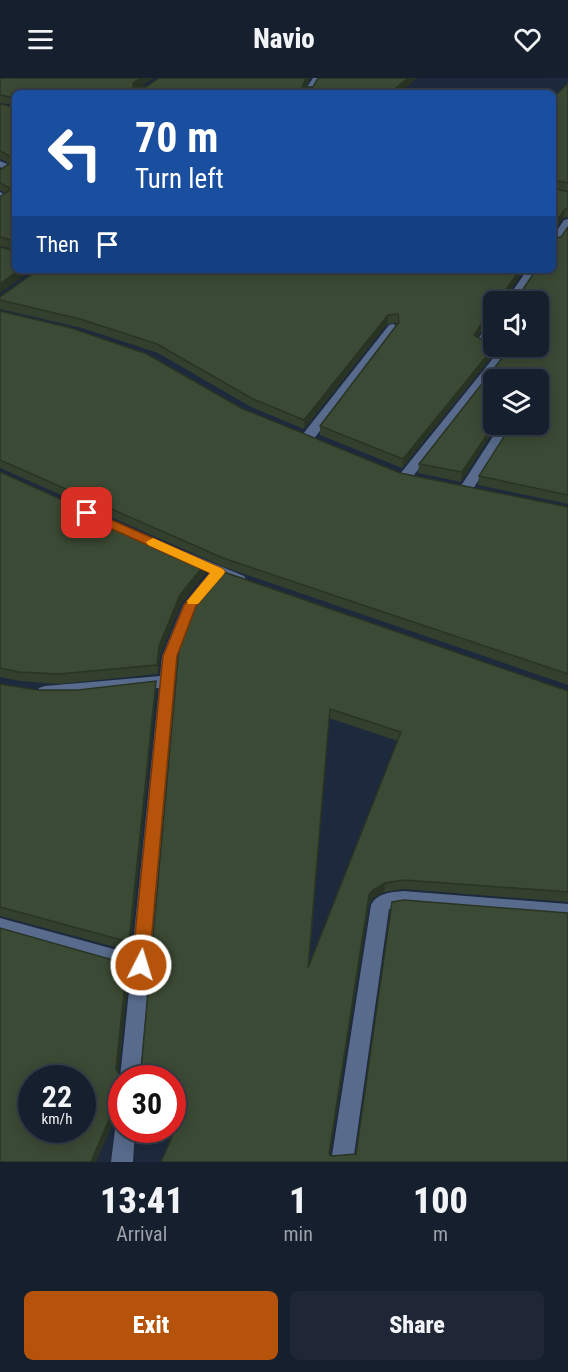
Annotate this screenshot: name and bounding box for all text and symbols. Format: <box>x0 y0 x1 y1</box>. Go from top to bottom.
icon: menu <box>24 23 57 56</box>
text: Navio <box>253 23 315 55</box>
icon: heart <box>511 23 544 56</box>
text: 70 m <box>135 113 218 162</box>
icon: left <box>36 114 114 192</box>
text: Turn left <box>135 163 224 195</box>
icon: arrive <box>91 228 124 261</box>
text: Then <box>36 232 79 257</box>
map controls <box>483 291 549 435</box>
button: sound <box>483 291 549 357</box>
button: layers <box>483 369 549 435</box>
pin <box>61 487 112 538</box>
icon: arrive <box>70 496 103 529</box>
position arrow <box>109 933 173 997</box>
speed limit sign: 30 <box>108 1065 186 1143</box>
text: 22 <box>42 1079 72 1114</box>
text: km/h <box>42 1110 72 1128</box>
text: 13:41 <box>100 1180 183 1222</box>
text: 1 <box>289 1180 307 1222</box>
text: 100 <box>413 1180 468 1222</box>
text: Arrival <box>116 1222 167 1246</box>
text: min <box>284 1222 313 1246</box>
text: m <box>433 1222 448 1246</box>
button: Exit <box>24 1291 278 1360</box>
button: Share <box>290 1291 544 1360</box>

